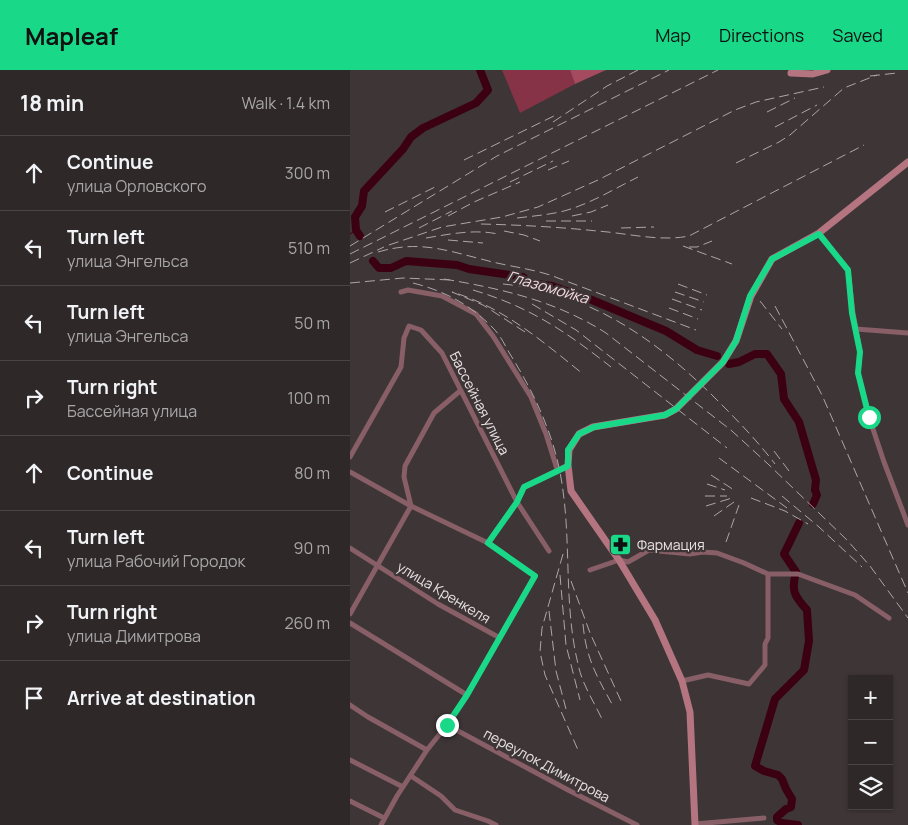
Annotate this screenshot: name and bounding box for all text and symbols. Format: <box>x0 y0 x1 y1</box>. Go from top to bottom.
text: Mapleaf <box>25 19 118 52</box>
text: Map <box>655 23 691 47</box>
text: Directions <box>719 23 804 47</box>
text: Saved <box>832 23 883 47</box>
text: 18 min <box>20 89 84 117</box>
text: Walk · 1.4 km <box>241 92 330 114</box>
text: Continue <box>67 149 153 175</box>
icon: ahead <box>20 159 48 187</box>
text: 300 m <box>285 162 330 184</box>
text: улица Орловского <box>67 175 207 197</box>
text: Turn left <box>67 224 145 250</box>
icon: left <box>20 234 48 262</box>
text: 510 m <box>288 237 330 259</box>
text: улица Энгельса <box>67 250 188 272</box>
water label: Глазомойка <box>505 265 592 309</box>
text: Turn left <box>67 299 145 325</box>
icon: left <box>20 309 48 337</box>
text: 50 m <box>294 312 330 334</box>
text: улица Энгельса <box>67 325 188 347</box>
street label: Бассейная улица <box>446 348 514 458</box>
text: Turn right <box>67 374 157 400</box>
icon: right <box>20 384 48 412</box>
text: 100 m <box>287 387 330 409</box>
text: Бассейная улица <box>67 400 197 422</box>
route start <box>858 406 881 429</box>
icon: ahead <box>20 459 48 487</box>
text: Continue <box>67 460 153 486</box>
text: 80 m <box>294 462 330 484</box>
text: Turn left <box>67 524 145 550</box>
pharmacy icon: Фармация <box>609 532 633 556</box>
icon: left <box>20 534 48 562</box>
place label: Фармация <box>637 535 705 554</box>
text: 90 m <box>294 537 330 559</box>
text: улица Рабочий Городок <box>67 550 245 572</box>
street label: улица Кренкеля <box>394 557 494 627</box>
text: Turn right <box>67 599 157 625</box>
icon: right <box>20 609 48 637</box>
text: 260 m <box>284 612 330 634</box>
text: улица Димитрова <box>67 625 201 647</box>
map controls <box>848 675 893 810</box>
button: + <box>848 675 893 720</box>
icon: arrive <box>20 684 48 712</box>
text: Arrive at destination <box>67 685 256 711</box>
route end <box>436 714 459 737</box>
button: − <box>848 720 893 765</box>
street label: переулок Димитрова <box>480 724 614 806</box>
button: layers <box>848 765 893 810</box>

